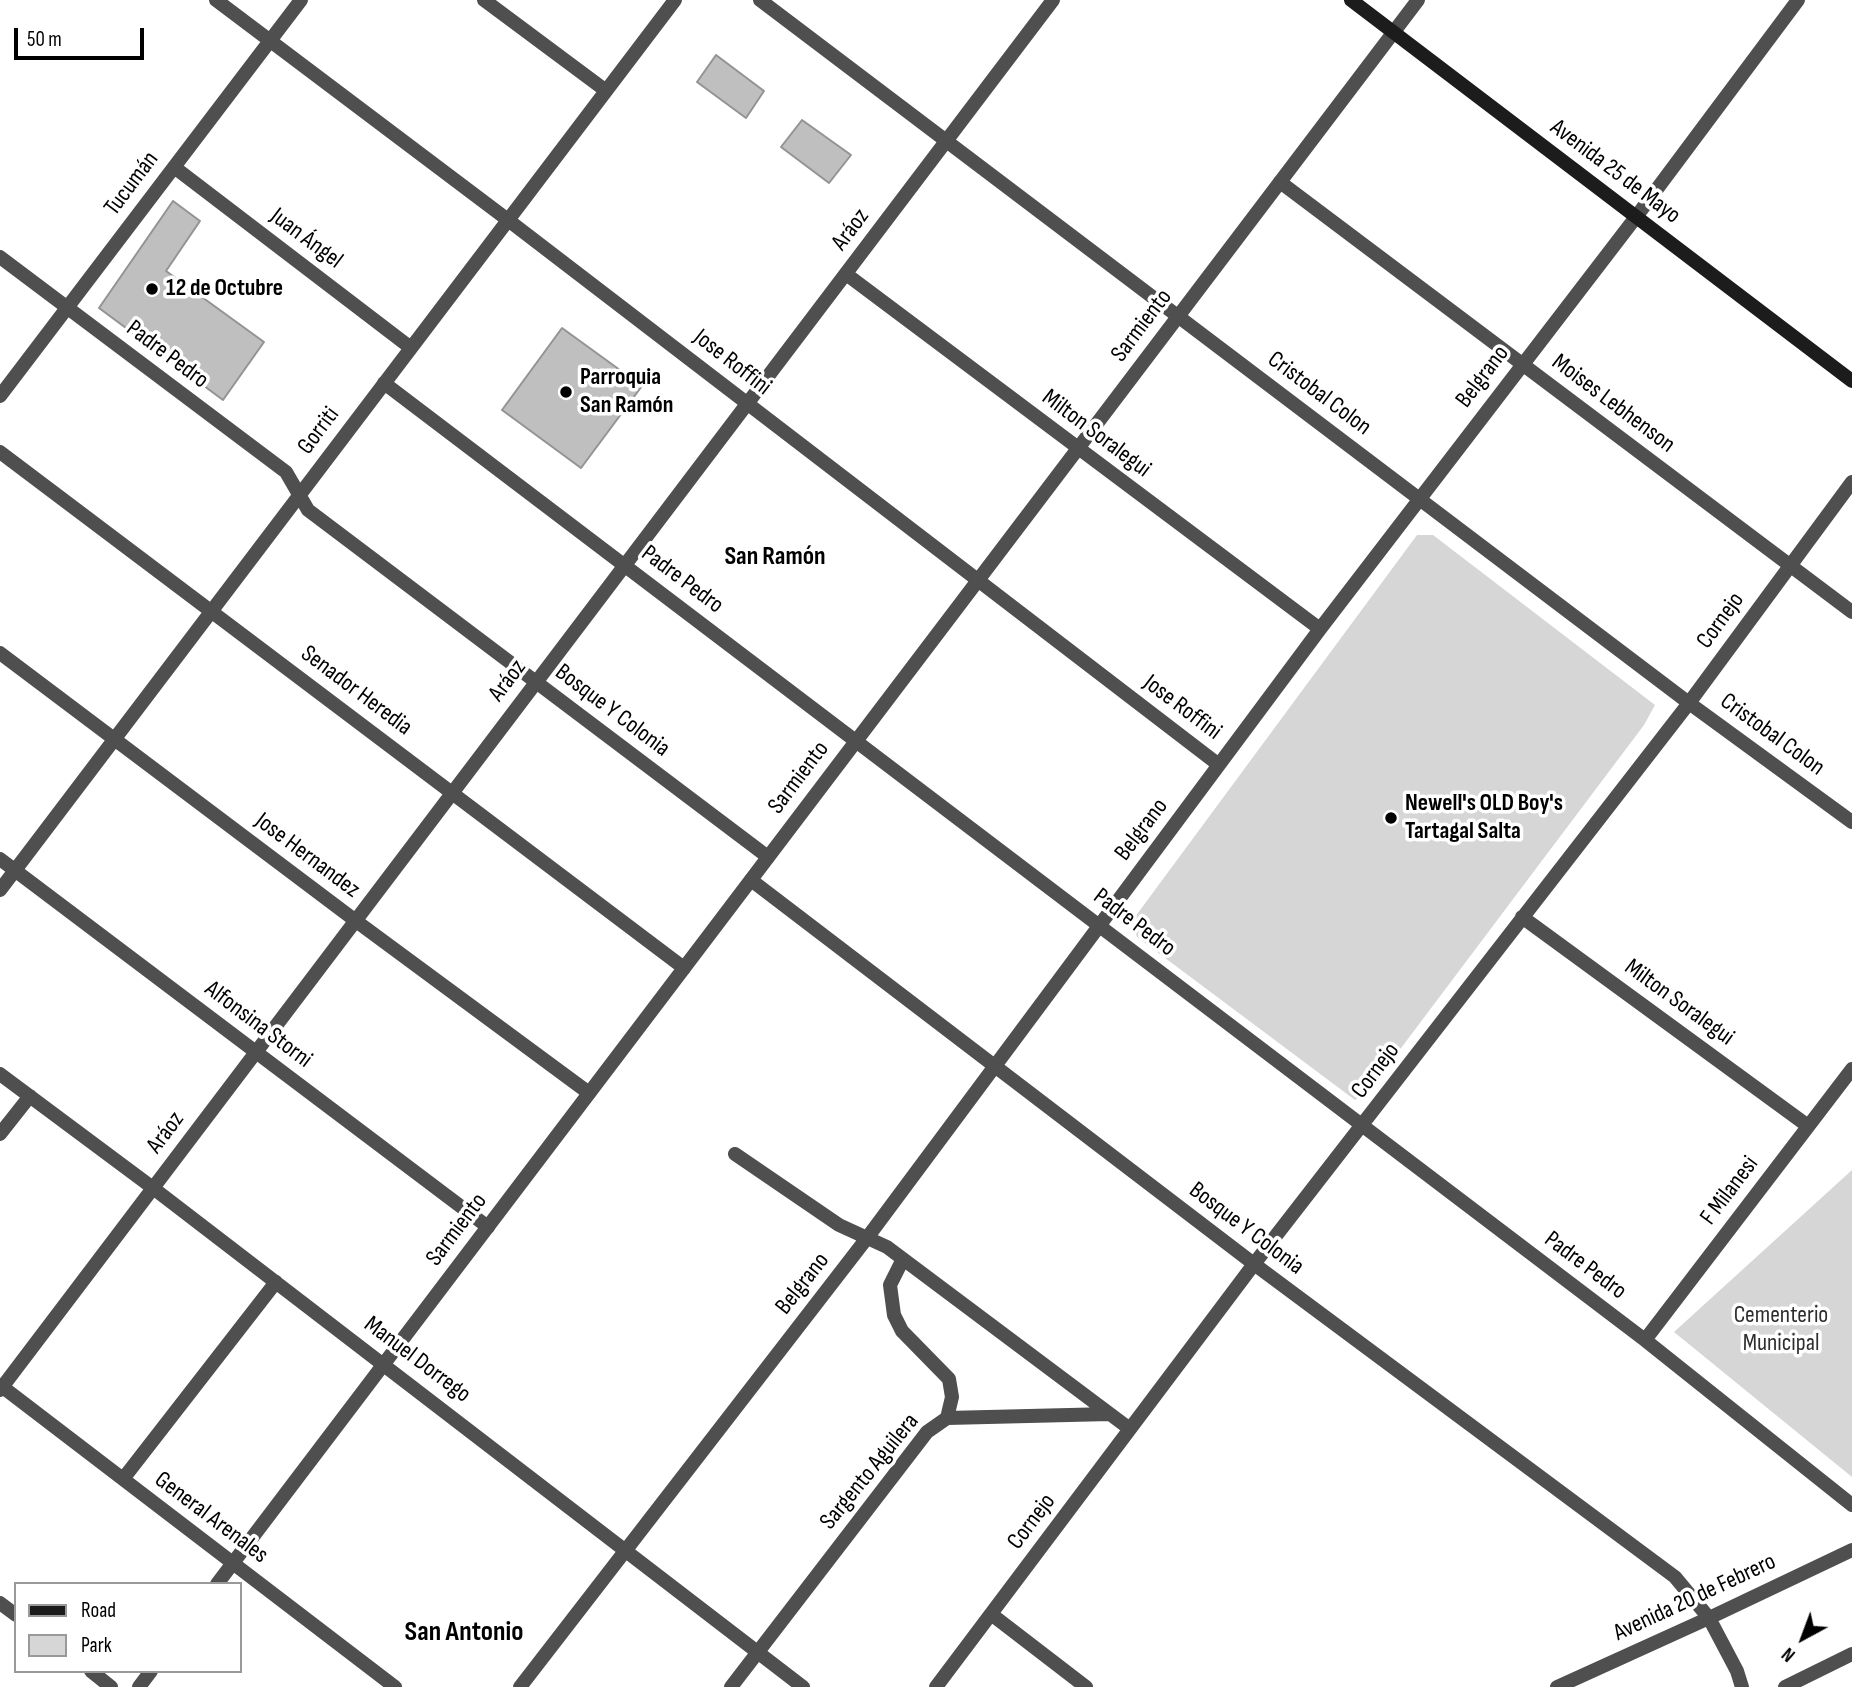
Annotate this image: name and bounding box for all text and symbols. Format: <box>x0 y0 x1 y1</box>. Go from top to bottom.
scale bar <box>18 14 147 58</box>
text: 50 m <box>27 27 62 52</box>
street label: Avenida 25 de Mayo <box>1544 114 1686 230</box>
street label: Tucumán <box>99 146 165 222</box>
street label: Juan Ángel <box>264 203 348 275</box>
street label: Aráoz <box>826 203 876 257</box>
place label: 12 de Octubre <box>166 275 283 303</box>
marker: 12 de Octubre <box>144 281 160 297</box>
street label: Sarmiento <box>1105 284 1179 368</box>
street label: Padre Pedro <box>120 315 214 395</box>
street label: Jose Roffini <box>687 324 777 402</box>
street label: Belgrano <box>1450 340 1516 414</box>
street label: Cristobal Colon <box>1262 346 1376 442</box>
street label: Moises Lebhenson <box>1546 348 1680 460</box>
place label: Parroquia San Ramón <box>580 364 673 420</box>
marker: Parroquia San Ramón <box>558 384 574 400</box>
street label: Milton Soralegui <box>1036 384 1156 484</box>
street label: Gorriti <box>292 402 346 460</box>
street label: Padre Pedro <box>635 540 729 620</box>
district label: San Ramón <box>724 541 826 573</box>
street label: Cornejo <box>1691 587 1751 655</box>
street label: Senador Heredia <box>295 640 417 742</box>
street label: Aráoz <box>483 654 533 708</box>
street label: Bosque Y Colonia <box>549 658 675 764</box>
street label: Jose Roffini <box>1137 669 1227 747</box>
street label: Cristobal Colon <box>1714 687 1830 783</box>
street label: Sarmiento <box>762 736 836 820</box>
place label: Newell's OLD Boy's Tartagal Salta <box>1405 790 1563 846</box>
street label: Belgrano <box>1109 793 1175 867</box>
street label: Jose Hernandez <box>249 807 365 905</box>
marker: Newell's OLD Boy's Tartagal Salta <box>1383 810 1399 826</box>
street label: Padre Pedro <box>1087 883 1181 963</box>
street label: Milton Soralegui <box>1619 954 1739 1052</box>
street label: Alfonsina Storni <box>199 975 317 1075</box>
street label: Cornejo <box>1346 1037 1406 1105</box>
street label: Aráoz <box>141 1106 191 1160</box>
street label: F Milanesi <box>1695 1151 1765 1231</box>
street label: Bosque Y Colonia <box>1183 1176 1309 1282</box>
street label: Sarmiento <box>420 1188 494 1272</box>
street label: Padre Pedro <box>1538 1226 1632 1306</box>
street label: Belgrano <box>770 1247 836 1321</box>
park label: Cementerio Municipal <box>1734 1302 1828 1358</box>
street label: Manuel Dorrego <box>358 1311 476 1409</box>
street label: Sargento Aguilera <box>815 1408 925 1536</box>
street label: General Arenales <box>149 1466 273 1570</box>
street label: Cornejo <box>1002 1488 1062 1556</box>
street label: Avenida 20 de Febrero <box>1609 1548 1781 1648</box>
legend <box>14 1582 242 1673</box>
text: Road <box>81 1598 116 1623</box>
north arrow <box>1768 1603 1838 1673</box>
district label: San Antonio <box>405 1616 523 1650</box>
text: Park <box>81 1633 112 1658</box>
text: N <box>1778 1642 1800 1666</box>

